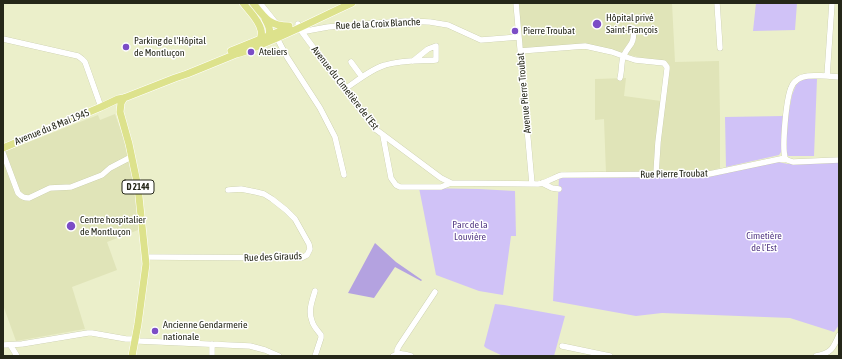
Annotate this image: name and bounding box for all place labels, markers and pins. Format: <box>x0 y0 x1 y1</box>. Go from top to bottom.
place label: Hôpital privé Saint-François <box>606 12 658 36</box>
marker: Hôpital privé Saint-François <box>591 18 603 30</box>
place label: Pierre Troubat <box>523 25 575 37</box>
marker: Pierre Troubat <box>510 26 520 36</box>
place label: Parking de l'Hôpital de Montluçon <box>134 35 206 58</box>
marker: Parking de l'Hôpital de Montluçon <box>121 42 131 52</box>
place label: Ateliers <box>259 46 287 58</box>
marker: Ateliers <box>246 47 256 57</box>
place label: Centre hospitalier de Montluçon <box>80 214 146 238</box>
marker: Centre hospitalier de Montluçon <box>65 220 77 232</box>
place label: Ancienne Gendarmerie nationale <box>163 319 247 342</box>
marker: Ancienne Gendarmerie nationale <box>150 326 160 336</box>

